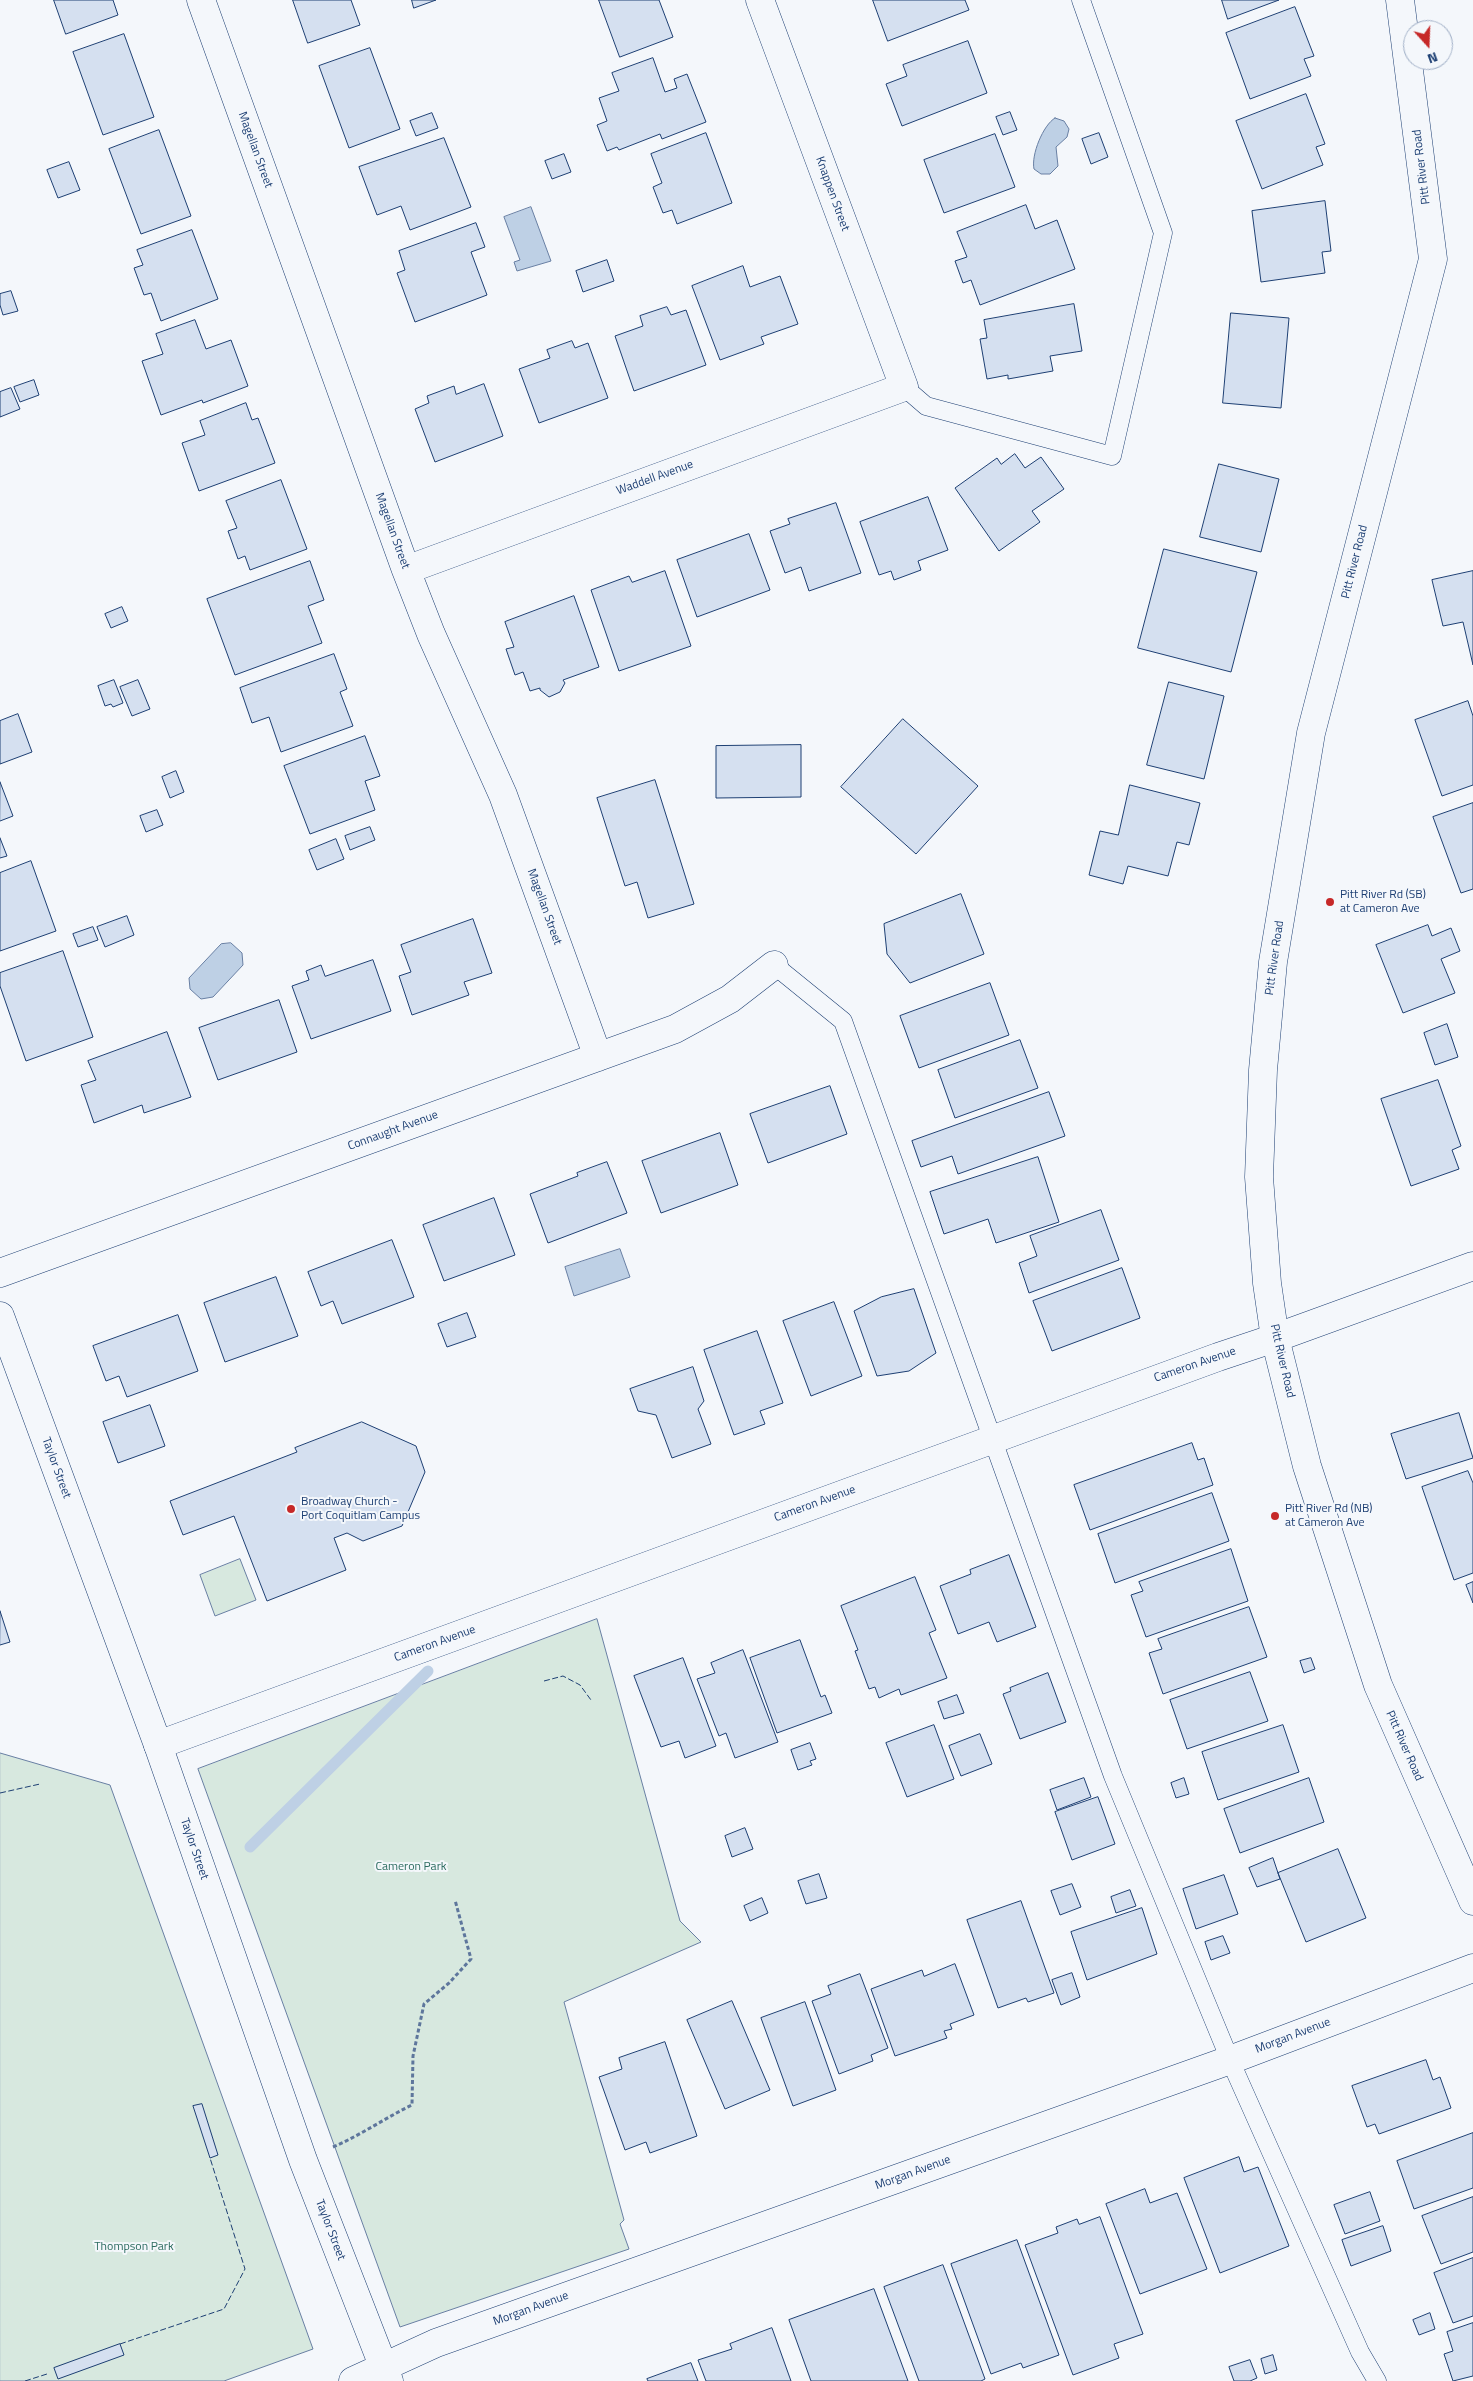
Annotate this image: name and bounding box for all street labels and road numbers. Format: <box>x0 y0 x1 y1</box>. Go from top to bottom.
street label: Magellan Street <box>235 110 275 190</box>
street label: Pitt River Road <box>1410 129 1434 205</box>
street label: Knappen Street <box>812 155 852 233</box>
street label: Waddell Avenue <box>615 457 695 499</box>
street label: Magellan Street <box>372 491 412 571</box>
street label: Pitt River Road <box>1339 524 1371 600</box>
street label: Magellan Street <box>524 867 564 947</box>
street label: Pitt River Road <box>1263 920 1287 996</box>
street label: Connaught Avenue <box>346 1108 440 1154</box>
street label: Pitt River Road <box>1267 1323 1297 1399</box>
street label: Cameron Avenue <box>1152 1344 1238 1386</box>
street label: Taylor Street <box>38 1436 74 1500</box>
street label: Cameron Avenue <box>772 1483 858 1525</box>
street label: Cameron Avenue <box>392 1623 478 1665</box>
street label: Pitt River Road <box>1382 1709 1426 1783</box>
street label: Taylor Street <box>177 1816 211 1882</box>
street label: Morgan Avenue <box>1253 2015 1333 2057</box>
street label: Morgan Avenue <box>873 2153 953 2193</box>
street label: Taylor Street <box>312 2198 348 2262</box>
street label: Morgan Avenue <box>491 2289 571 2329</box>

